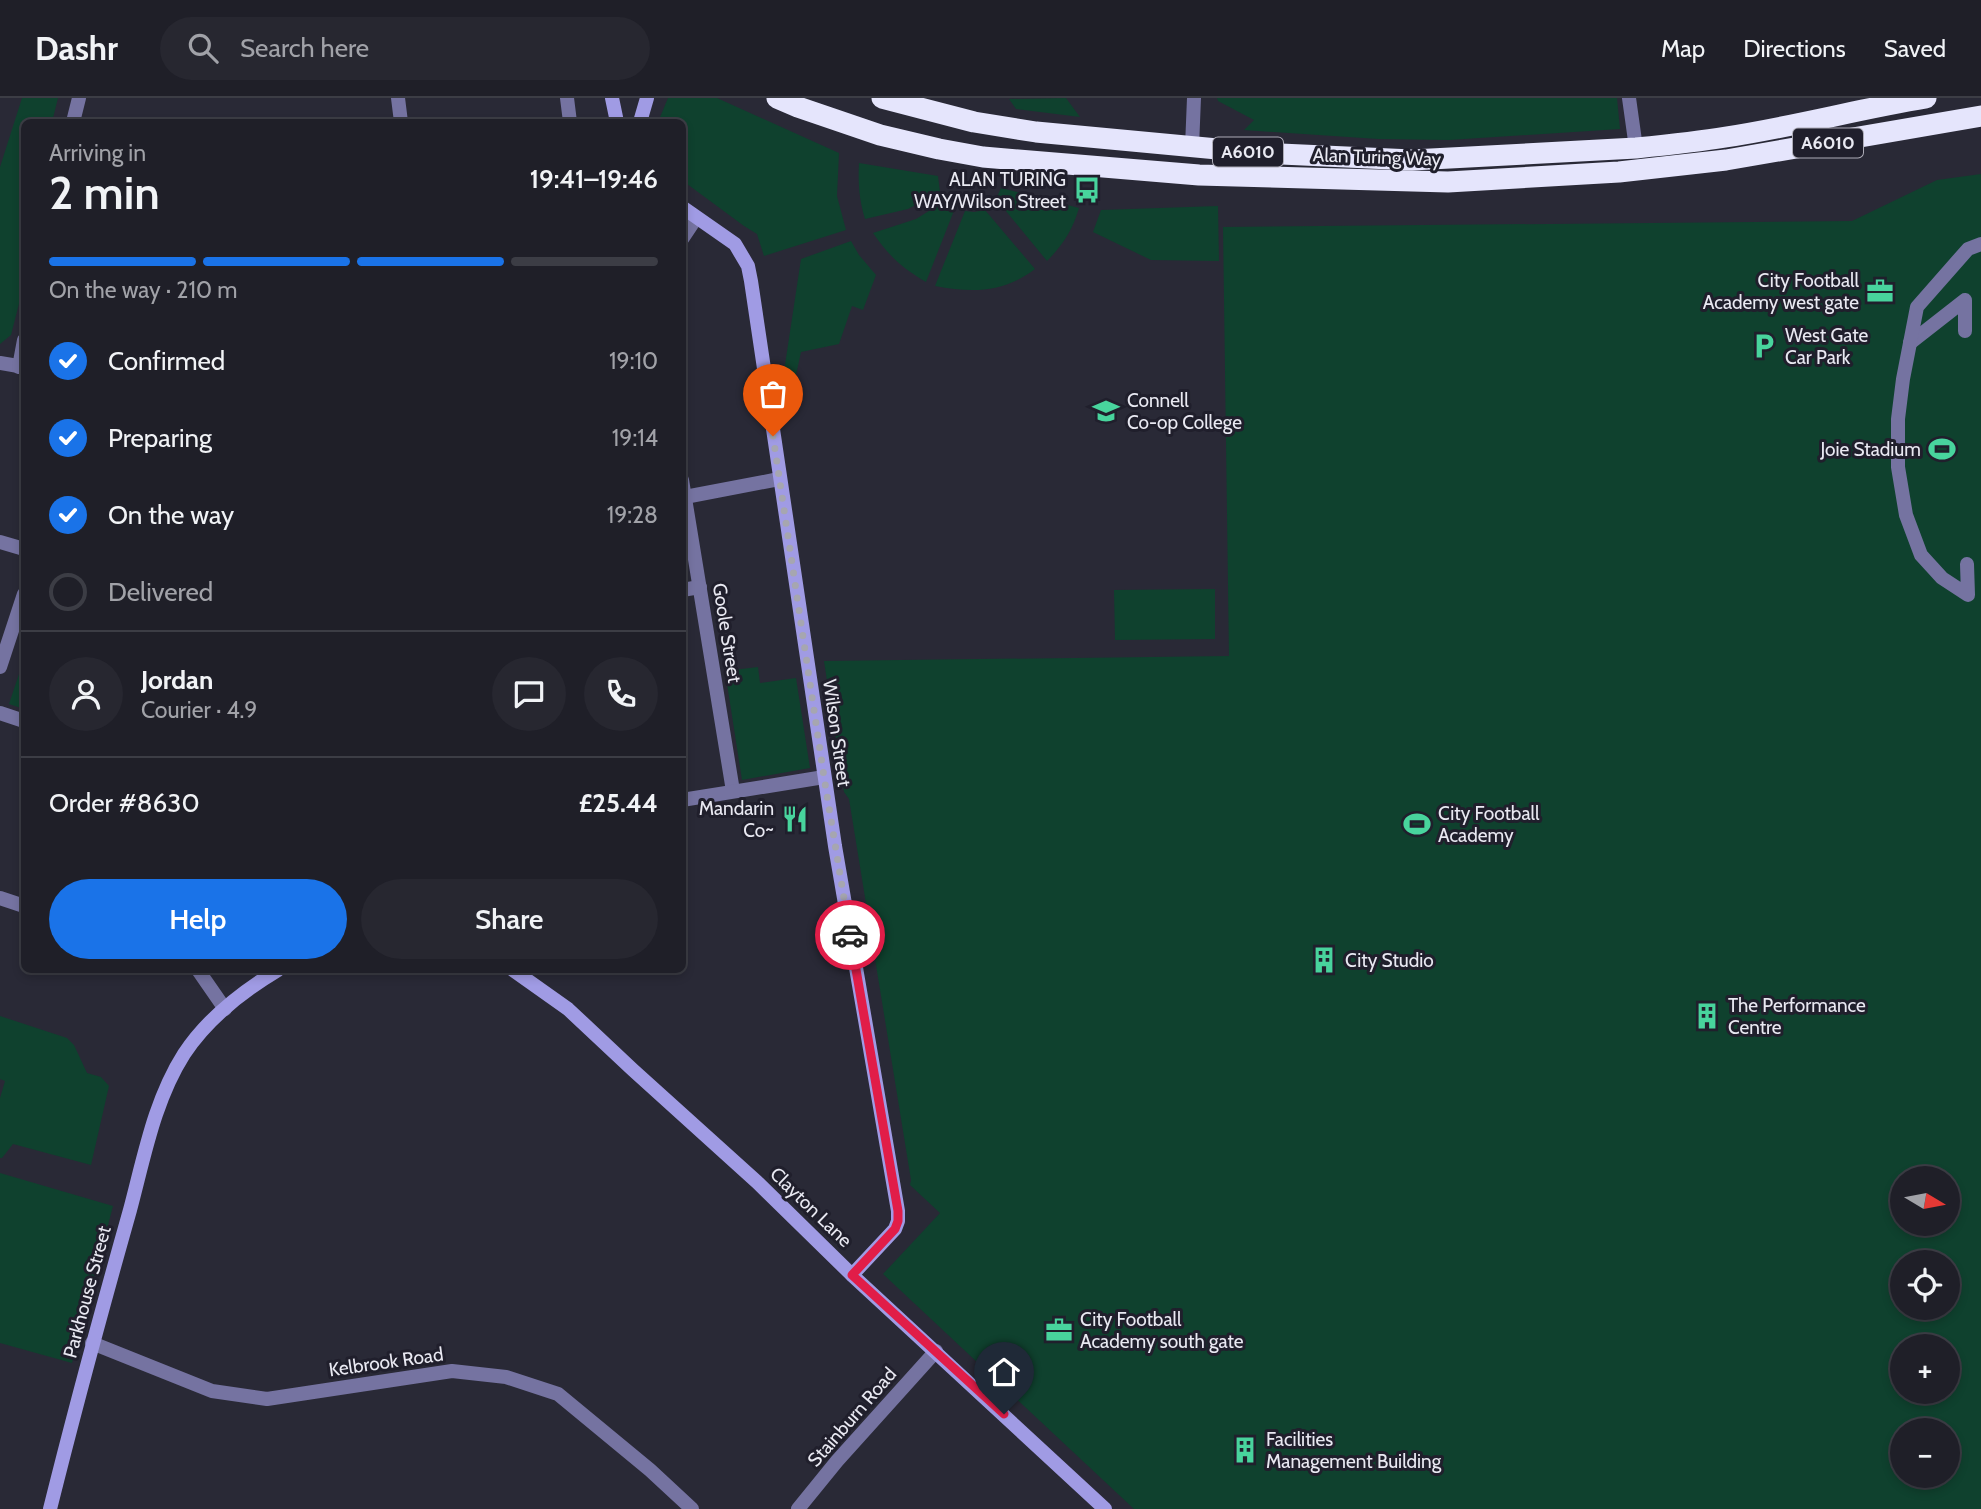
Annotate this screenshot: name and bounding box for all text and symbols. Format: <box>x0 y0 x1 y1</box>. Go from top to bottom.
search box <box>160 17 650 80</box>
text: Dashr <box>35 28 118 68</box>
icon: search <box>184 29 222 67</box>
text: Search here <box>240 32 369 64</box>
text: Map <box>1661 34 1705 63</box>
text: Directions <box>1743 34 1846 63</box>
text: Saved <box>1884 34 1946 63</box>
road number: A6010 <box>1793 129 1863 158</box>
road number: A6010 <box>1213 138 1283 166</box>
text: Arriving in <box>49 139 146 167</box>
street label: Alan Turing Way <box>1312 143 1442 171</box>
text: 19:41–19:46 <box>530 163 658 195</box>
text: 2 min <box>49 165 160 221</box>
place label: ALAN TURING WAY/Wilson Street <box>914 168 1067 213</box>
bus stop icon: ALAN TURING WAY/Wilson Street <box>1072 175 1102 205</box>
place label: City Football Academy west gate <box>1703 269 1860 314</box>
text: On the way · 210 m <box>49 276 237 304</box>
office icon: City Football Academy west gate <box>1865 276 1895 306</box>
place label: West Gate Car Park <box>1785 324 1869 369</box>
parking icon: West Gate Car Park <box>1749 331 1779 361</box>
icon: check <box>49 342 87 380</box>
text: Confirmed <box>108 345 225 377</box>
text: 19:10 <box>609 347 658 375</box>
pin <box>743 364 803 436</box>
icon: bag <box>754 375 792 413</box>
place label: Connell Co-op College <box>1127 389 1242 434</box>
school or university icon: Connell Co-op College <box>1091 396 1121 426</box>
icon: check <box>49 419 87 457</box>
text: Preparing <box>108 422 212 454</box>
text: 19:14 <box>612 424 658 452</box>
sports icon: Joie Stadium <box>1927 434 1957 464</box>
place label: Joie Stadium <box>1819 438 1921 461</box>
icon: check <box>49 496 87 534</box>
text: On the way <box>108 499 234 531</box>
text: 19:28 <box>607 501 658 529</box>
text: Delivered <box>108 576 213 608</box>
street label: Goole Street <box>708 581 746 685</box>
button: person <box>49 657 123 731</box>
button: chat <box>492 657 566 731</box>
button: phone <box>584 657 658 731</box>
text: Jordan <box>141 664 213 696</box>
street label: Wilson Street <box>818 678 856 789</box>
text: Courier · 4.9 <box>141 696 257 724</box>
text: Order #8630 <box>49 787 200 819</box>
text: £25.44 <box>579 787 658 819</box>
place label: Mandarin Co~ <box>699 797 774 842</box>
place label: City Football Academy <box>1438 802 1540 847</box>
restaurant icon: Mandarin Co~ <box>780 804 810 834</box>
sports icon: City Football Academy <box>1402 809 1432 839</box>
button: Help <box>49 879 347 959</box>
button: Share <box>361 879 658 959</box>
courier <box>815 900 885 970</box>
icon: car <box>831 916 869 954</box>
building icon: City Studio <box>1309 945 1339 975</box>
place label: City Studio <box>1345 949 1434 972</box>
place label: The Performance Centre <box>1728 994 1866 1039</box>
building icon: The Performance Centre <box>1692 1001 1722 1031</box>
street label: Clayton Lane <box>765 1162 857 1252</box>
north arrow <box>1890 1166 1960 1236</box>
map controls <box>1890 1166 1960 1488</box>
street label: Parkhouse Street <box>58 1223 116 1360</box>
button: locate <box>1890 1250 1960 1320</box>
place label: City Football Academy south gate <box>1080 1308 1244 1353</box>
office icon: City Football Academy south gate <box>1044 1315 1074 1345</box>
button: + <box>1890 1334 1960 1404</box>
pin <box>974 1342 1034 1414</box>
street label: Kelbrook Road <box>327 1343 445 1381</box>
icon: home <box>985 1353 1023 1391</box>
street label: Stainburn Road <box>803 1363 901 1471</box>
button: − <box>1890 1418 1960 1488</box>
place label: Facilities Management Building <box>1266 1428 1442 1473</box>
building icon: Facilities Management Building <box>1230 1435 1260 1465</box>

